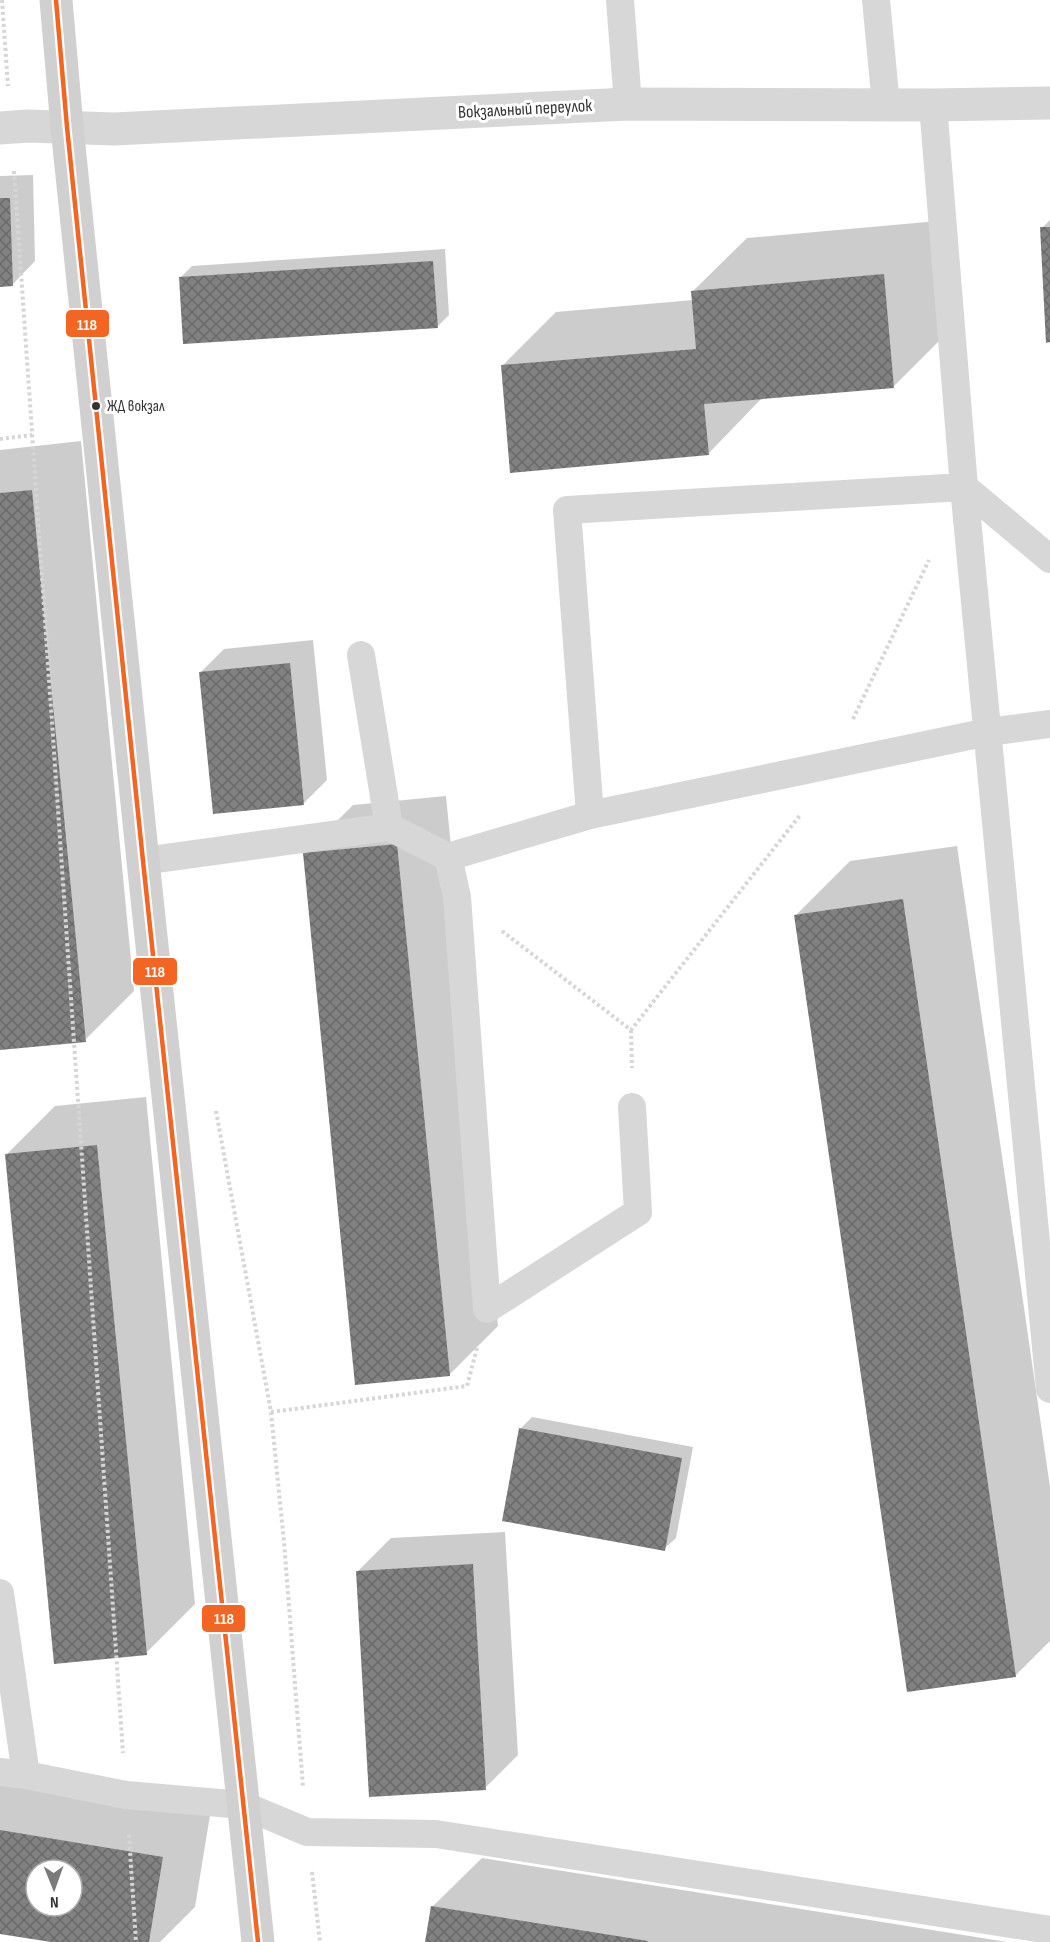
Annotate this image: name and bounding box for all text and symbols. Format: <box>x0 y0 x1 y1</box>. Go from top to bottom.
street label: Вокзальный переулок <box>457 95 593 123</box>
line badge: 118 <box>65 309 110 338</box>
text: 118 <box>77 316 97 335</box>
place label: ЖД вокзал <box>107 397 165 416</box>
marker: ЖД вокзал <box>90 400 102 412</box>
line badge: 118 <box>132 957 178 986</box>
text: 118 <box>145 963 165 982</box>
line badge: 118 <box>201 1604 246 1633</box>
text: 118 <box>214 1610 234 1629</box>
north arrow <box>24 1858 84 1918</box>
text: N <box>50 1892 59 1911</box>

